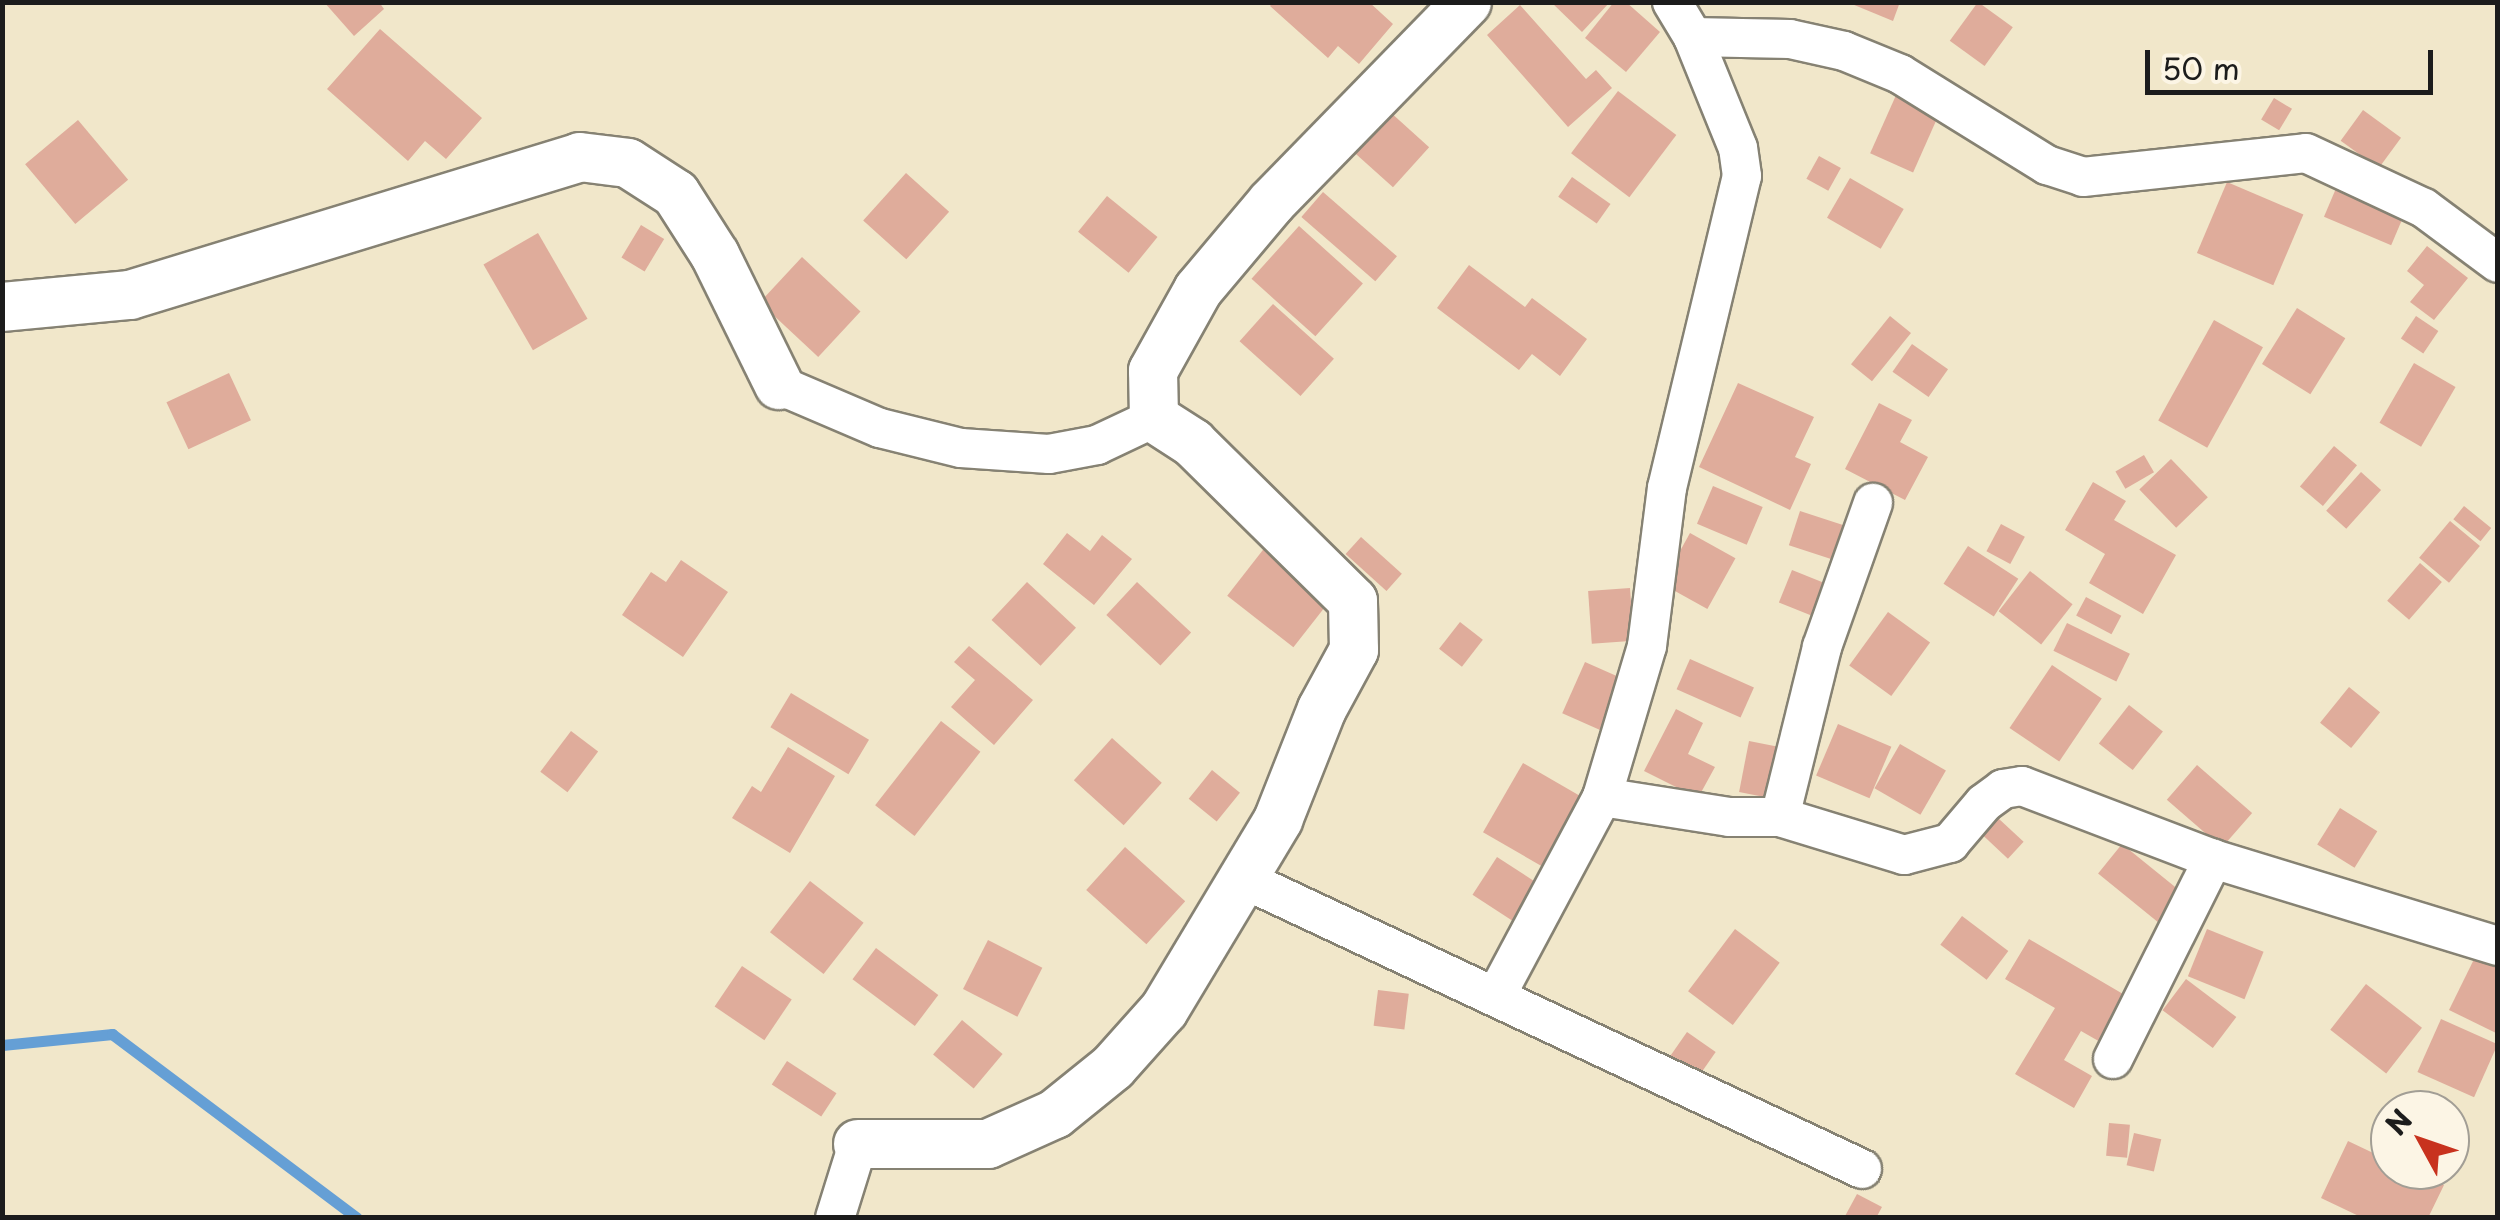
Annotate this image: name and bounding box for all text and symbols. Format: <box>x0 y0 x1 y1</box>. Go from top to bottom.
scale bar <box>2150 30 2438 92</box>
text: 50 m <box>2162 45 2240 90</box>
north arrow <box>2370 1090 2470 1190</box>
text: N <box>2375 1099 2422 1144</box>

